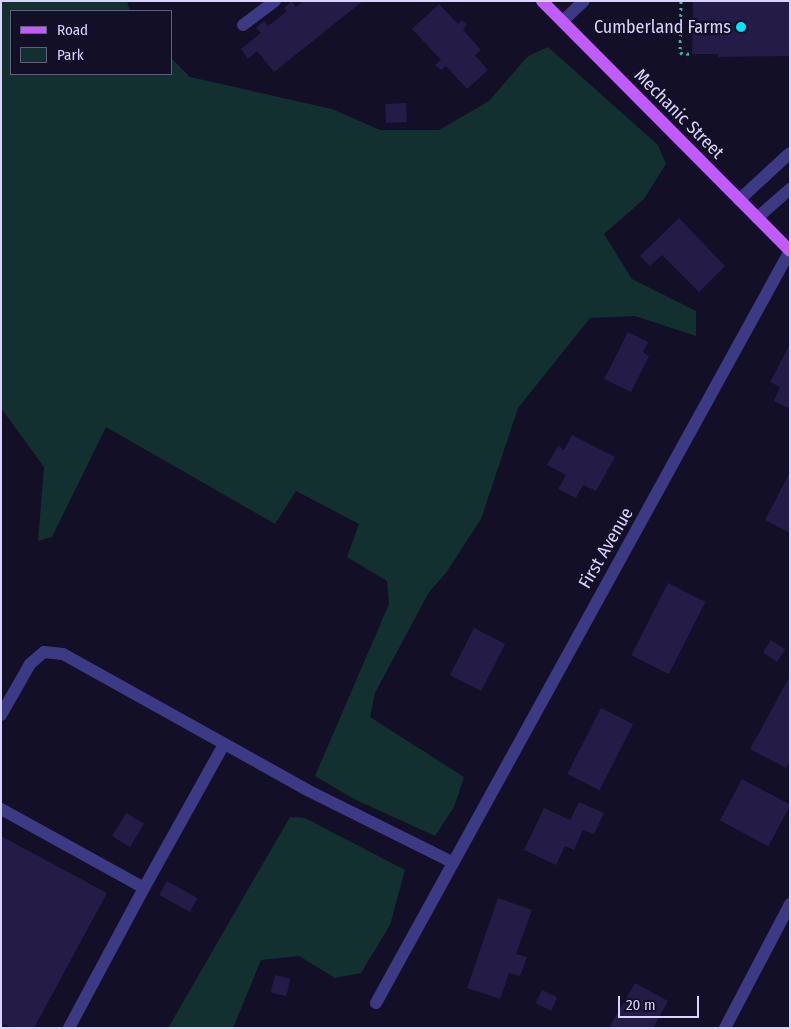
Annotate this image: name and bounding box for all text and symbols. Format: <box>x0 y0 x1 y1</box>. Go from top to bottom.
legend <box>10 10 172 75</box>
place label: Cumberland Farms <box>594 16 731 38</box>
text: Road <box>57 21 88 39</box>
marker: Cumberland Farms <box>735 21 747 33</box>
text: Park <box>57 46 84 64</box>
street label: Mechanic Street <box>630 65 728 163</box>
street label: First Avenue <box>574 504 638 592</box>
scale bar <box>621 986 702 1018</box>
text: 20 m <box>626 996 656 1014</box>

